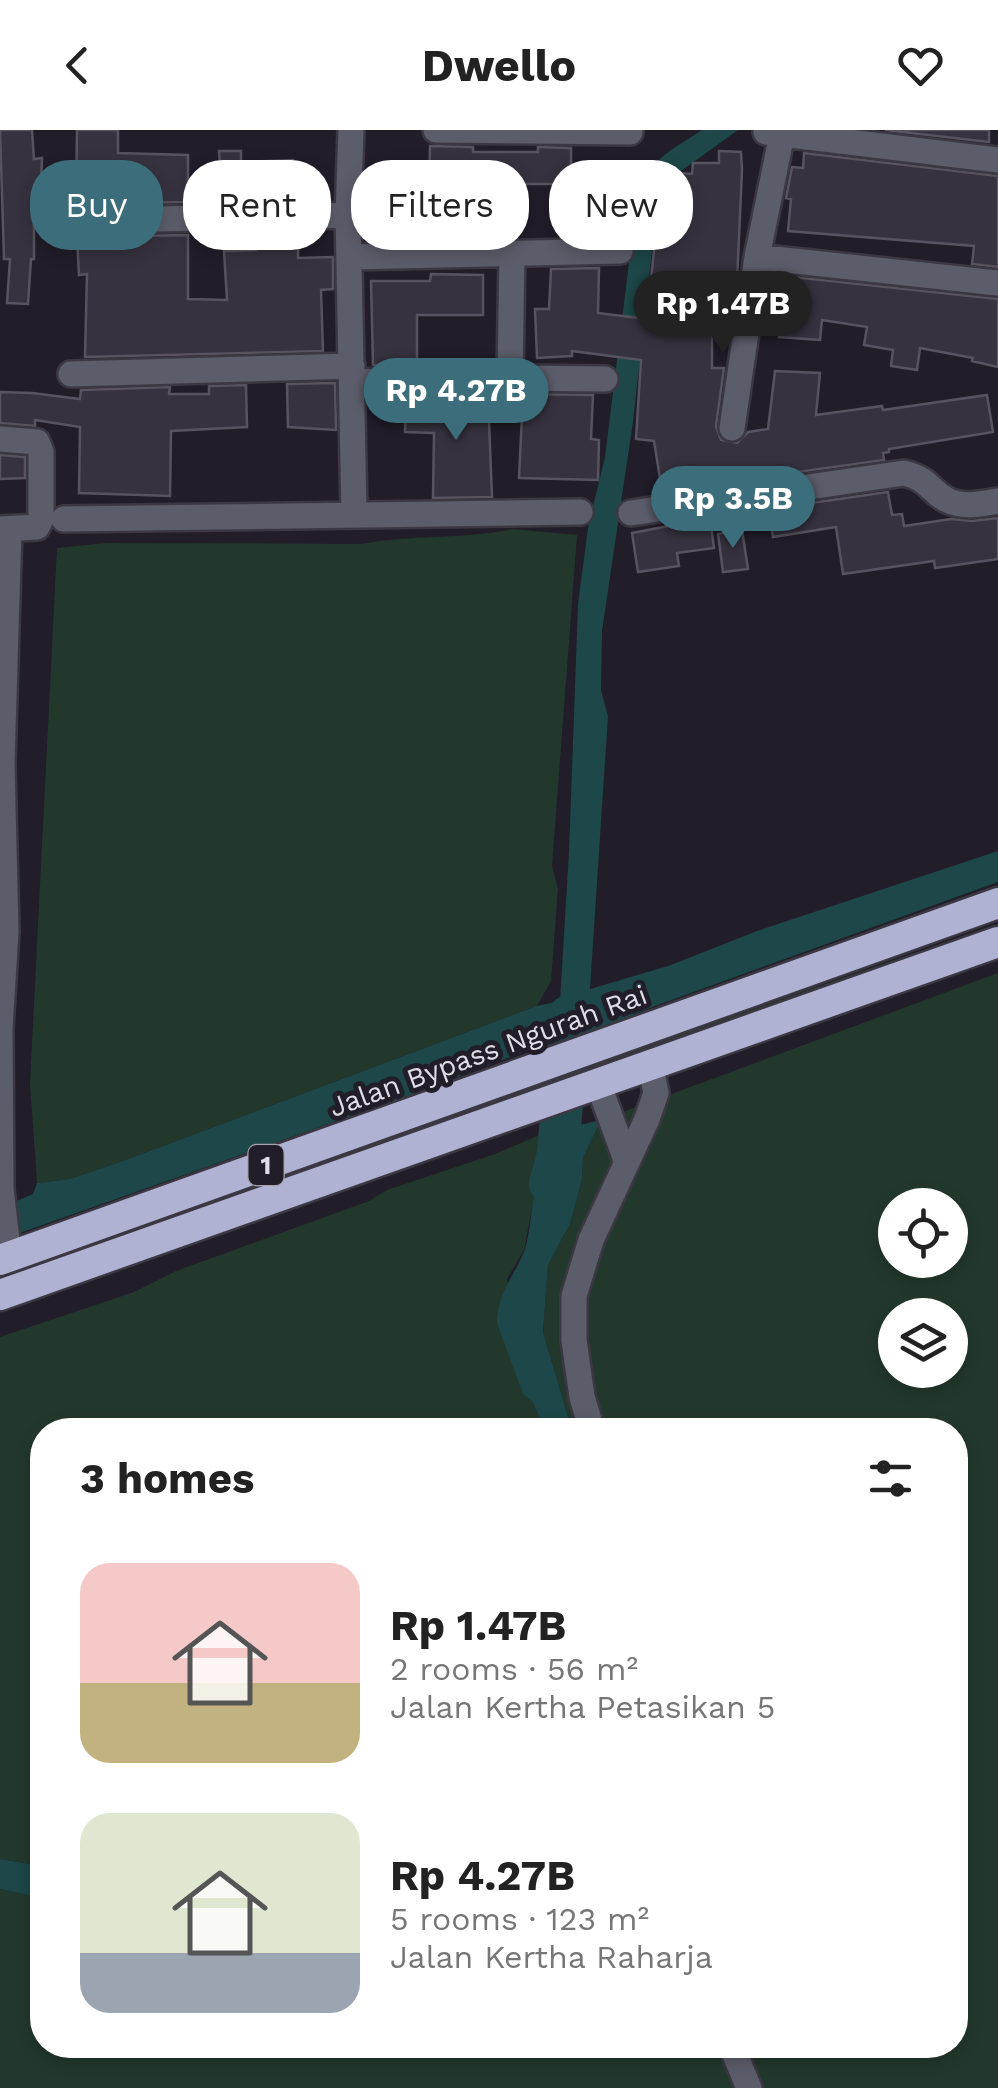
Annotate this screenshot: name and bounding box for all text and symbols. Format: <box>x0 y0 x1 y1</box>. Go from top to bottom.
icon: back <box>50 38 105 93</box>
icon: heart <box>893 38 948 93</box>
text: Dwello <box>422 39 576 92</box>
chip: Buy <box>30 160 163 250</box>
chip: Rent <box>183 160 331 250</box>
chip: Filters <box>351 160 529 250</box>
chip: New <box>549 160 693 250</box>
pin: Rp 1.47B <box>620 271 826 356</box>
text: Rp 1.47B <box>656 284 790 322</box>
pin: Rp 4.27B <box>353 358 559 443</box>
text: Rp 4.27B <box>386 371 526 409</box>
pin: Rp 3.5B <box>641 466 825 551</box>
text: Rp 3.5B <box>673 479 793 517</box>
street label: Jalan Bypass Ngurah Rai <box>325 978 651 1124</box>
road number: 1 <box>248 1145 284 1185</box>
map controls <box>878 1188 968 1388</box>
button: locate <box>878 1188 968 1278</box>
button: layers <box>878 1298 968 1388</box>
icon: filters <box>863 1451 918 1506</box>
text: 3 homes <box>80 1454 254 1503</box>
text: Rp 1.47B <box>390 1601 566 1650</box>
icon: home <box>160 1603 280 1723</box>
text: 2 rooms · 56 m² <box>390 1650 638 1688</box>
text: Jalan Kertha Petasikan 5 <box>390 1688 775 1726</box>
text: Rp 4.27B <box>390 1851 575 1900</box>
icon: home <box>160 1853 280 1973</box>
text: 5 rooms · 123 m² <box>390 1900 649 1938</box>
text: Jalan Kertha Raharja <box>390 1938 713 1976</box>

